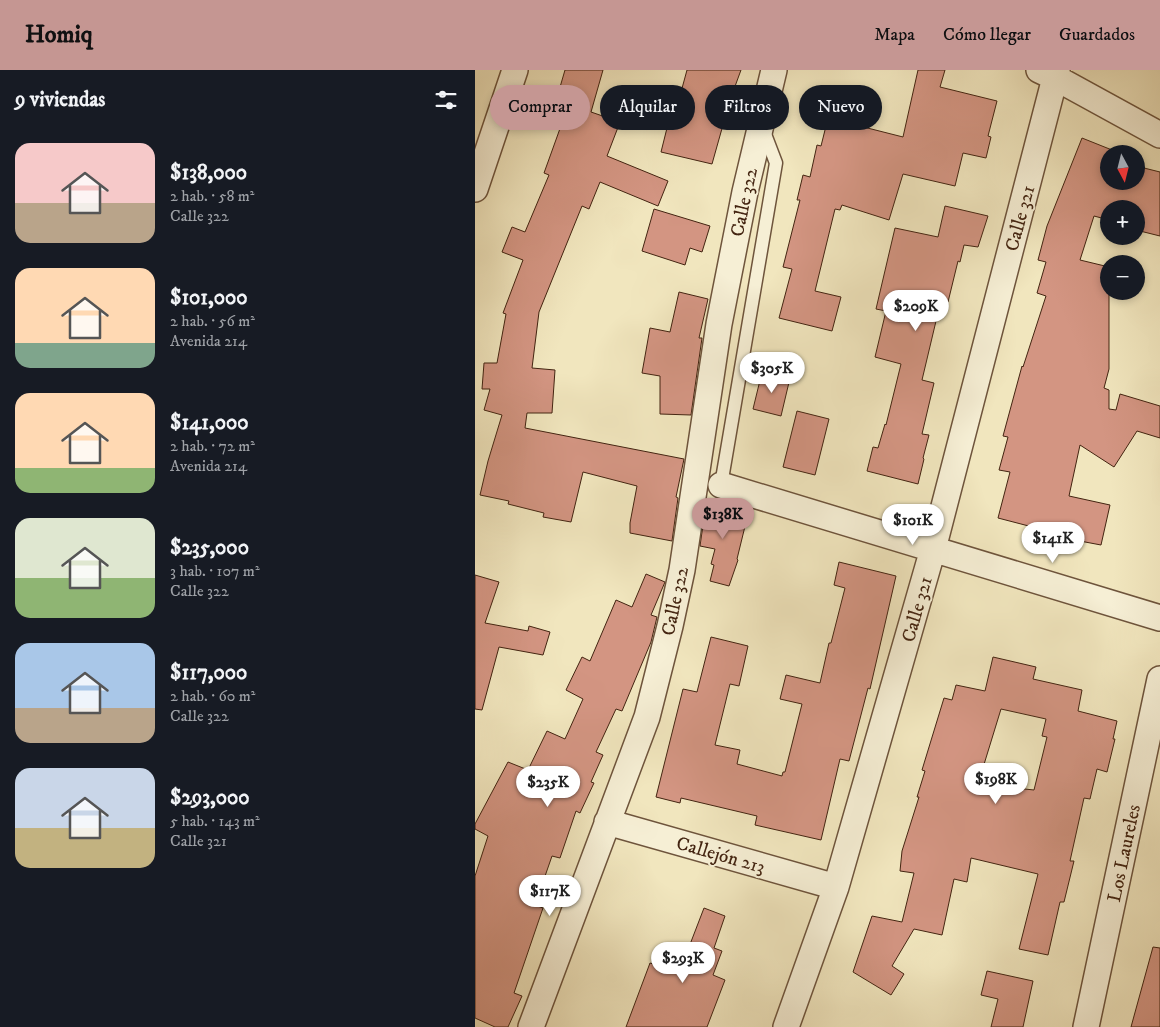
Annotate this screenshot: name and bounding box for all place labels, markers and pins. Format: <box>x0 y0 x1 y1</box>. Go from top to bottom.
pin: $209K <box>881 290 951 332</box>
pin: $305K <box>737 352 807 394</box>
pin: $138K <box>688 498 758 540</box>
pin: $101K <box>878 504 948 546</box>
pin: $141K <box>1018 522 1088 564</box>
pin: $198K <box>961 762 1031 805</box>
pin: $235K <box>513 766 583 808</box>
pin: $117K <box>515 874 585 917</box>
pin: $293K <box>648 942 718 984</box>

